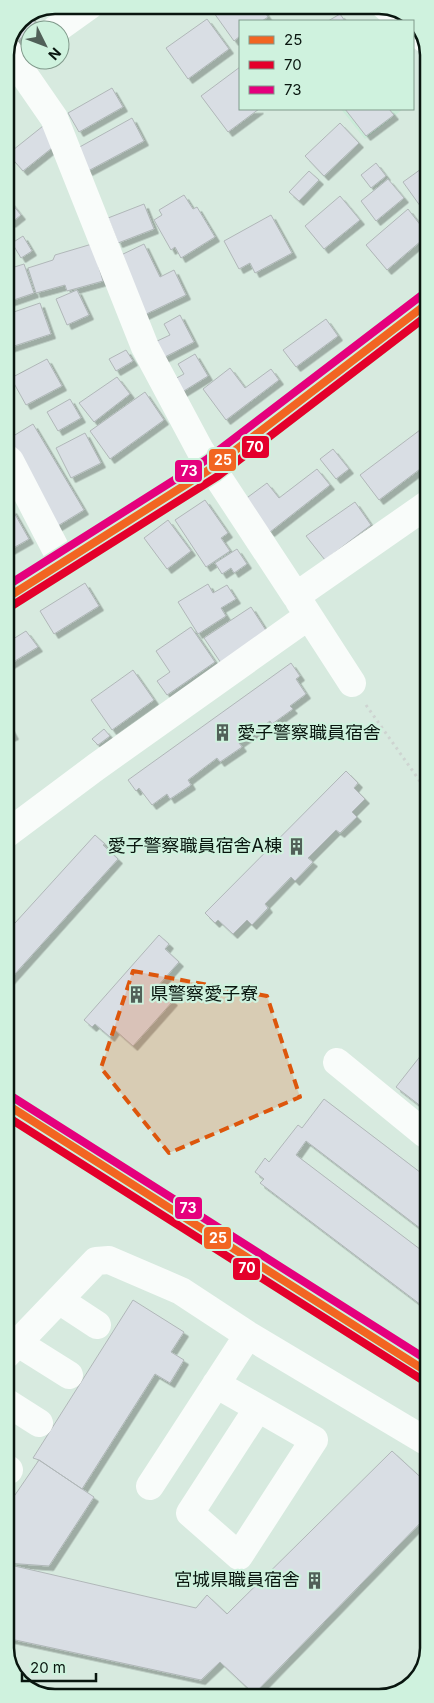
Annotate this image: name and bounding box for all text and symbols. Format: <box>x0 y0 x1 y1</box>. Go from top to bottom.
north arrow <box>20 20 70 70</box>
legend <box>239 20 414 110</box>
text: 25 <box>284 30 302 49</box>
text: N <box>45 44 65 64</box>
text: 70 <box>284 55 302 74</box>
text: 73 <box>284 80 302 99</box>
line badge: 70 <box>241 435 270 459</box>
text: 70 <box>246 438 264 455</box>
line badge: 25 <box>208 448 237 472</box>
text: 25 <box>214 451 232 468</box>
line badge: 73 <box>174 459 203 483</box>
text: 73 <box>181 462 197 479</box>
place label: 愛子警察職員宿舎 <box>237 722 381 743</box>
building icon: 愛子警察職員宿舎 <box>213 723 233 743</box>
place label: 愛子警察職員宿舎A棟 <box>108 835 282 856</box>
building icon: 愛子警察職員宿舎A棟 <box>286 836 306 856</box>
place label: 県警察愛子寮 <box>150 983 258 1004</box>
building icon: 県警察愛子寮 <box>126 984 146 1004</box>
line badge: 73 <box>174 1196 203 1220</box>
text: 73 <box>180 1199 196 1216</box>
line badge: 25 <box>203 1226 232 1250</box>
text: 25 <box>209 1229 227 1246</box>
line badge: 70 <box>232 1257 261 1281</box>
text: 70 <box>238 1259 256 1276</box>
place label: 宮城県職員宿舎 <box>174 1569 300 1590</box>
building icon: 宮城県職員宿舎 <box>304 1570 324 1590</box>
scale bar <box>22 1650 96 1682</box>
text: 20 m <box>30 1658 66 1677</box>

